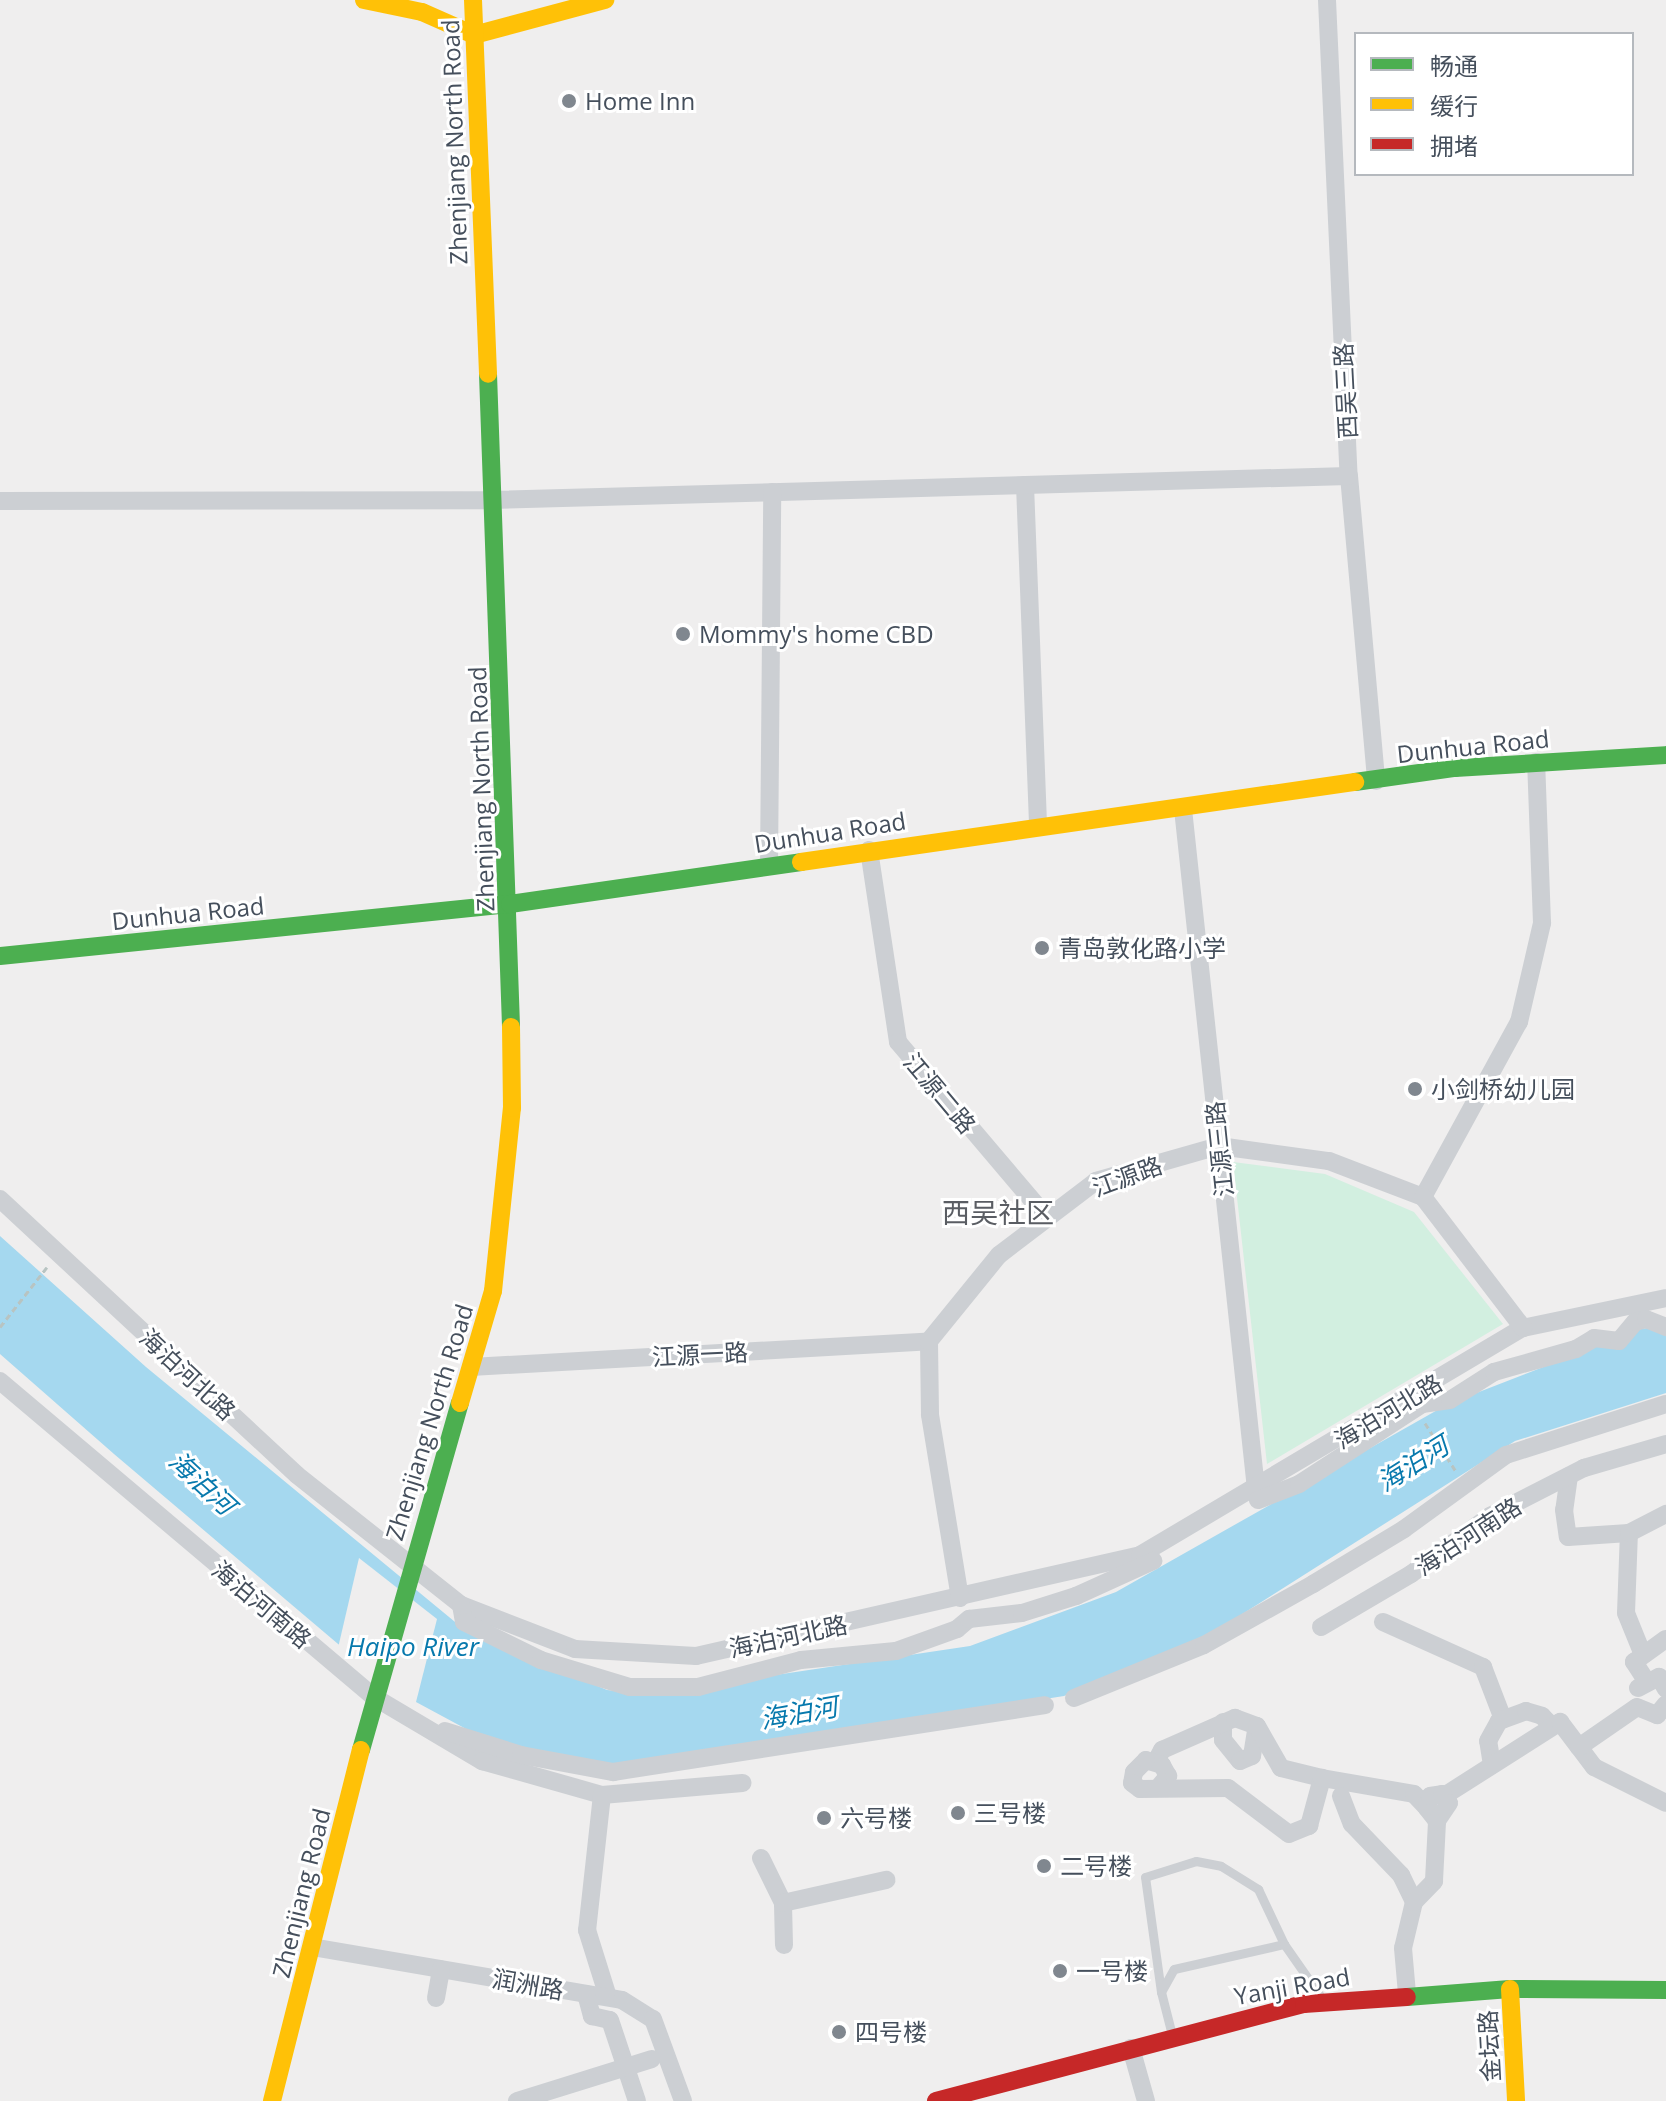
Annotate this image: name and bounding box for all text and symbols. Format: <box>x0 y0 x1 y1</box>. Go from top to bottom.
street label: Zhenjiang North Road <box>435 19 473 265</box>
legend <box>1354 32 1634 176</box>
text: 畅通 <box>1430 49 1478 82</box>
place label: Home Inn <box>585 87 695 115</box>
text: 缓行 <box>1430 89 1478 122</box>
marker: Home Inn <box>560 92 578 110</box>
text: 拥堵 <box>1430 129 1478 162</box>
street label: 西吴三路 <box>1328 342 1362 440</box>
place label: Mommy's home CBD <box>699 620 934 648</box>
marker: Mommy's home CBD <box>674 625 692 643</box>
street label: Zhenjiang North Road <box>462 666 500 912</box>
street label: Dunhua Road <box>1395 724 1551 768</box>
street label: Dunhua Road <box>752 806 908 858</box>
street label: Dunhua Road <box>110 891 266 935</box>
place label: 青岛敦化路小学 <box>1058 934 1226 962</box>
marker: 青岛敦化路小学 <box>1033 939 1051 957</box>
street label: 江源二路 <box>898 1047 982 1139</box>
place label: 小剑桥幼儿园 <box>1431 1075 1575 1103</box>
marker: 小剑桥幼儿园 <box>1406 1080 1424 1098</box>
street label: 江源三路 <box>1200 1100 1238 1198</box>
street label: 江源路 <box>1088 1150 1166 1202</box>
district label: 西吴社区 <box>942 1195 1054 1229</box>
street label: Zhenjiang North Road <box>379 1301 479 1543</box>
street label: 海泊河北路 <box>134 1323 242 1425</box>
street label: 江源一路 <box>651 1337 749 1371</box>
street label: 海泊河北路 <box>1329 1368 1447 1454</box>
water label: 海泊河 <box>1372 1430 1454 1498</box>
water label: 海泊河 <box>163 1445 241 1521</box>
street label: 海泊河南路 <box>1410 1491 1526 1581</box>
street label: 海泊河南路 <box>207 1554 317 1654</box>
street label: 海泊河北路 <box>726 1609 850 1663</box>
water label: Haipo River <box>347 1631 479 1663</box>
water label: 海泊河 <box>758 1691 840 1735</box>
place label: 三号楼 <box>974 1799 1046 1827</box>
place label: 六号楼 <box>840 1804 912 1832</box>
marker: 三号楼 <box>949 1804 967 1822</box>
street label: Zhenjiang Road <box>266 1805 336 1981</box>
marker: 六号楼 <box>815 1809 833 1827</box>
place label: 二号楼 <box>1060 1852 1132 1880</box>
marker: 二号楼 <box>1035 1857 1053 1875</box>
place label: 一号楼 <box>1076 1957 1148 1985</box>
marker: 一号楼 <box>1051 1962 1069 1980</box>
street label: Yanji Road <box>1232 1962 1352 2010</box>
street label: 润洲路 <box>490 1964 566 2004</box>
street label: 金坛路 <box>1473 2009 1505 2083</box>
place label: 四号楼 <box>855 2018 927 2046</box>
marker: 四号楼 <box>830 2023 848 2041</box>

